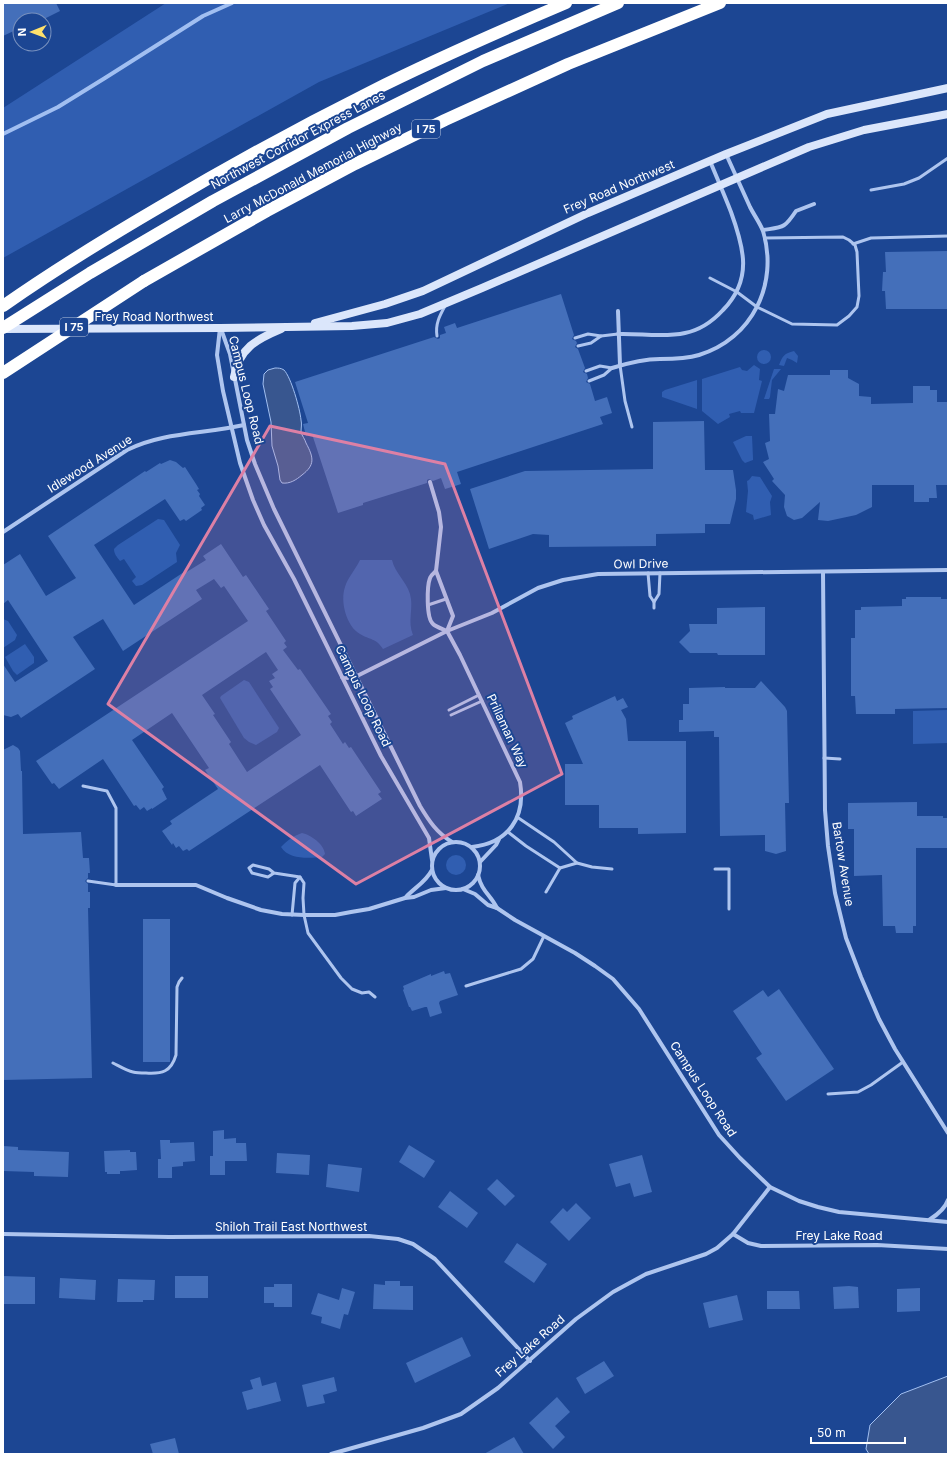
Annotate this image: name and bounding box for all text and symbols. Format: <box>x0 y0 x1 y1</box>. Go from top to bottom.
north arrow <box>12 12 52 52</box>
text: N <box>15 28 29 36</box>
street label: Northwest Corridor Express Lanes <box>208 87 388 192</box>
street label: Larry McDonald Memorial Highway <box>221 119 405 226</box>
road number: I 75 <box>412 120 440 138</box>
street label: Frey Road Northwest <box>561 156 677 217</box>
street label: Frey Road Northwest <box>94 309 214 324</box>
road number: I 75 <box>60 318 88 336</box>
street label: Campus Loop Road <box>226 334 267 446</box>
street label: Idlewood Avenue <box>45 431 135 496</box>
street label: Owl Drive <box>613 556 669 571</box>
street label: Campus Loop Road <box>332 643 395 749</box>
street label: Prillaman Way <box>484 691 531 770</box>
street label: Bartow Avenue <box>829 821 858 907</box>
street label: Campus Loop Road <box>667 1038 740 1139</box>
street label: Shiloh Trail East Northwest <box>215 1219 367 1234</box>
street label: Frey Lake Road <box>795 1228 883 1243</box>
street label: Frey Lake Road <box>492 1311 567 1380</box>
scale bar <box>811 1419 905 1445</box>
text: 50 m <box>817 1425 846 1440</box>

